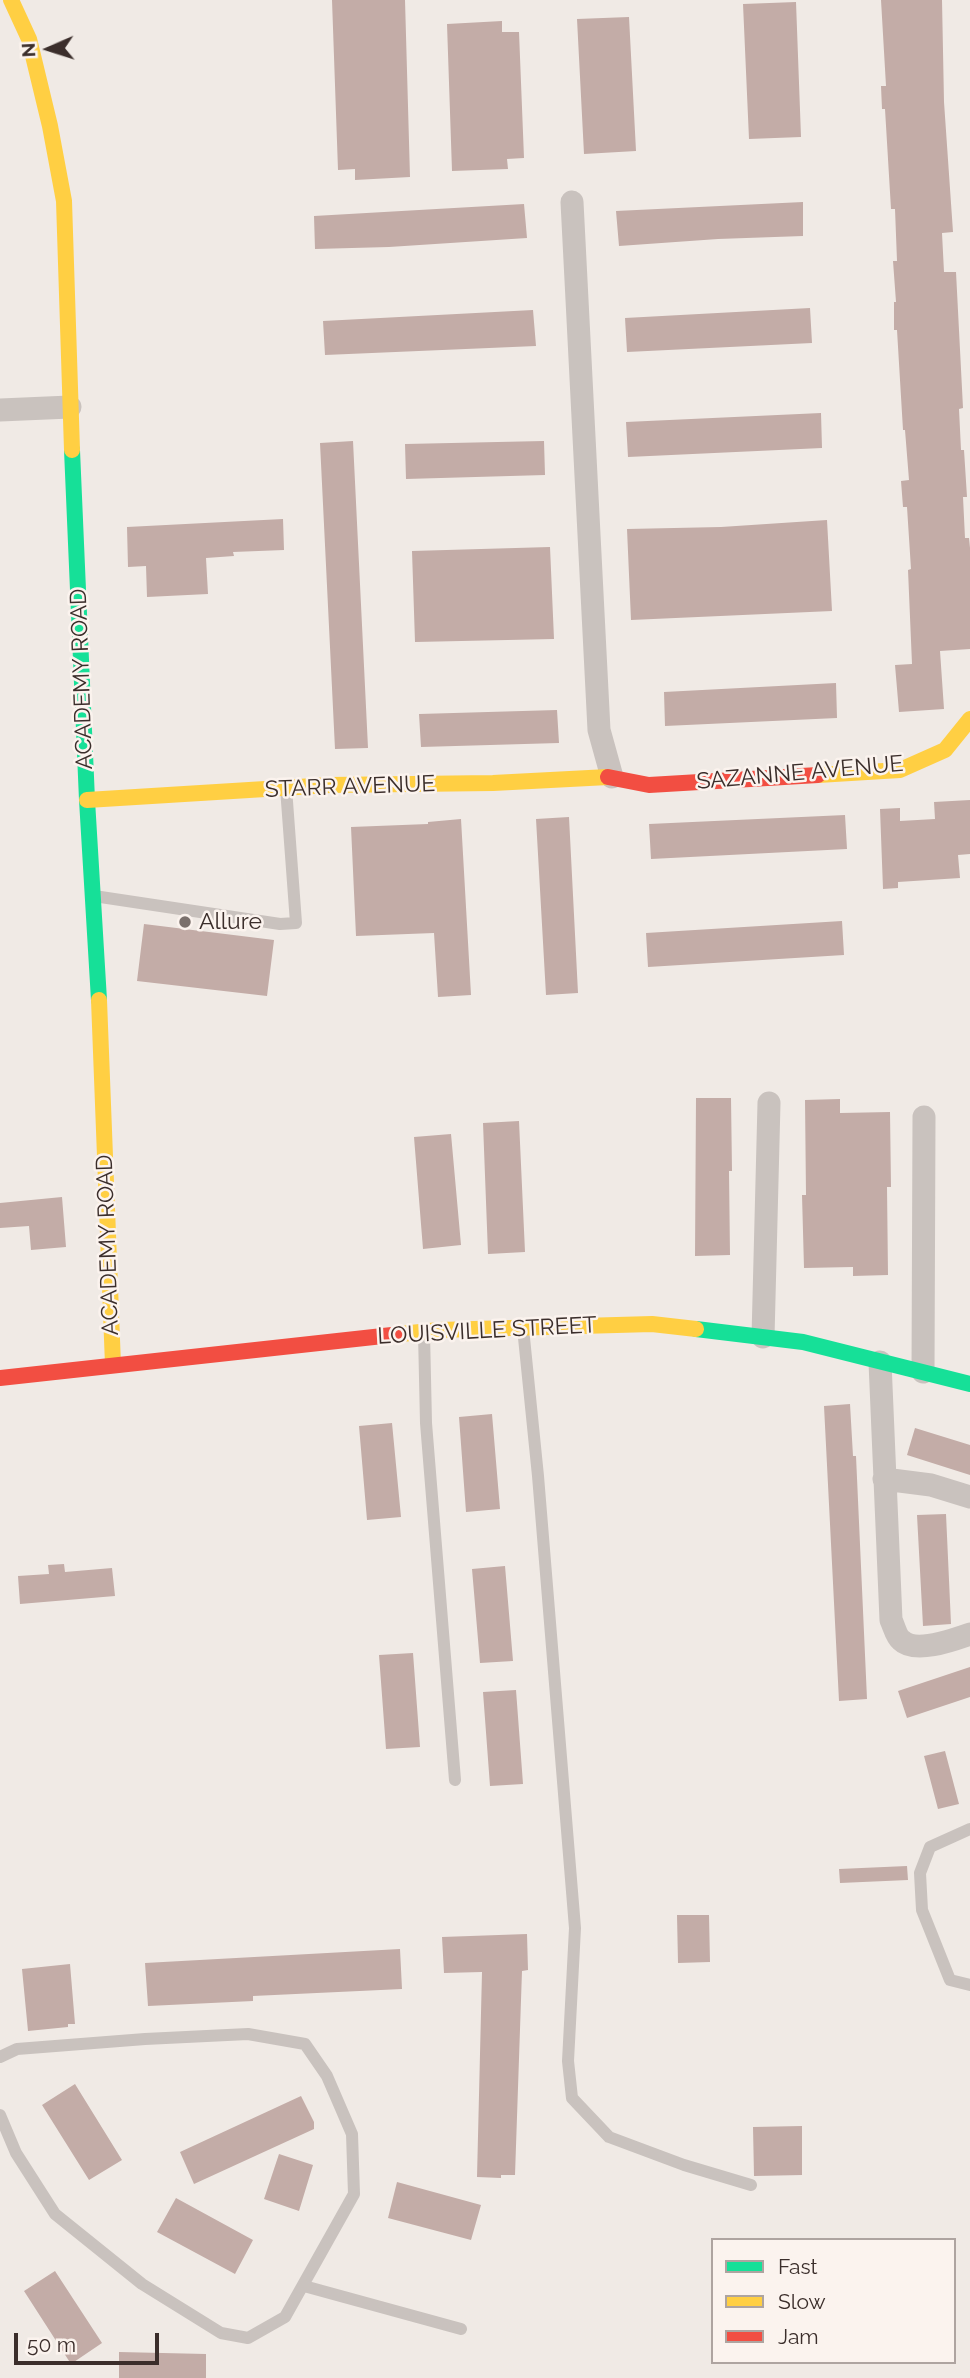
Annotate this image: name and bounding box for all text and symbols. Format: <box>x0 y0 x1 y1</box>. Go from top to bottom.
north arrow <box>14 14 84 84</box>
text: N <box>17 42 39 58</box>
street label: ACADEMY ROAD <box>65 588 99 770</box>
street label: SAZANNE AVENUE <box>695 750 905 796</box>
street label: STARR AVENUE <box>264 770 436 804</box>
place label: Allure <box>199 908 262 936</box>
marker: Allure <box>177 914 193 930</box>
street label: ACADEMY ROAD <box>91 1154 125 1336</box>
street label: LOUISVILLE STREET <box>377 1311 597 1351</box>
legend <box>711 2238 956 2364</box>
text: Fast <box>778 2254 818 2279</box>
text: Slow <box>778 2289 826 2314</box>
scale bar <box>18 2318 163 2362</box>
text: Jam <box>778 2324 819 2349</box>
text: 50 m <box>27 2332 76 2357</box>

